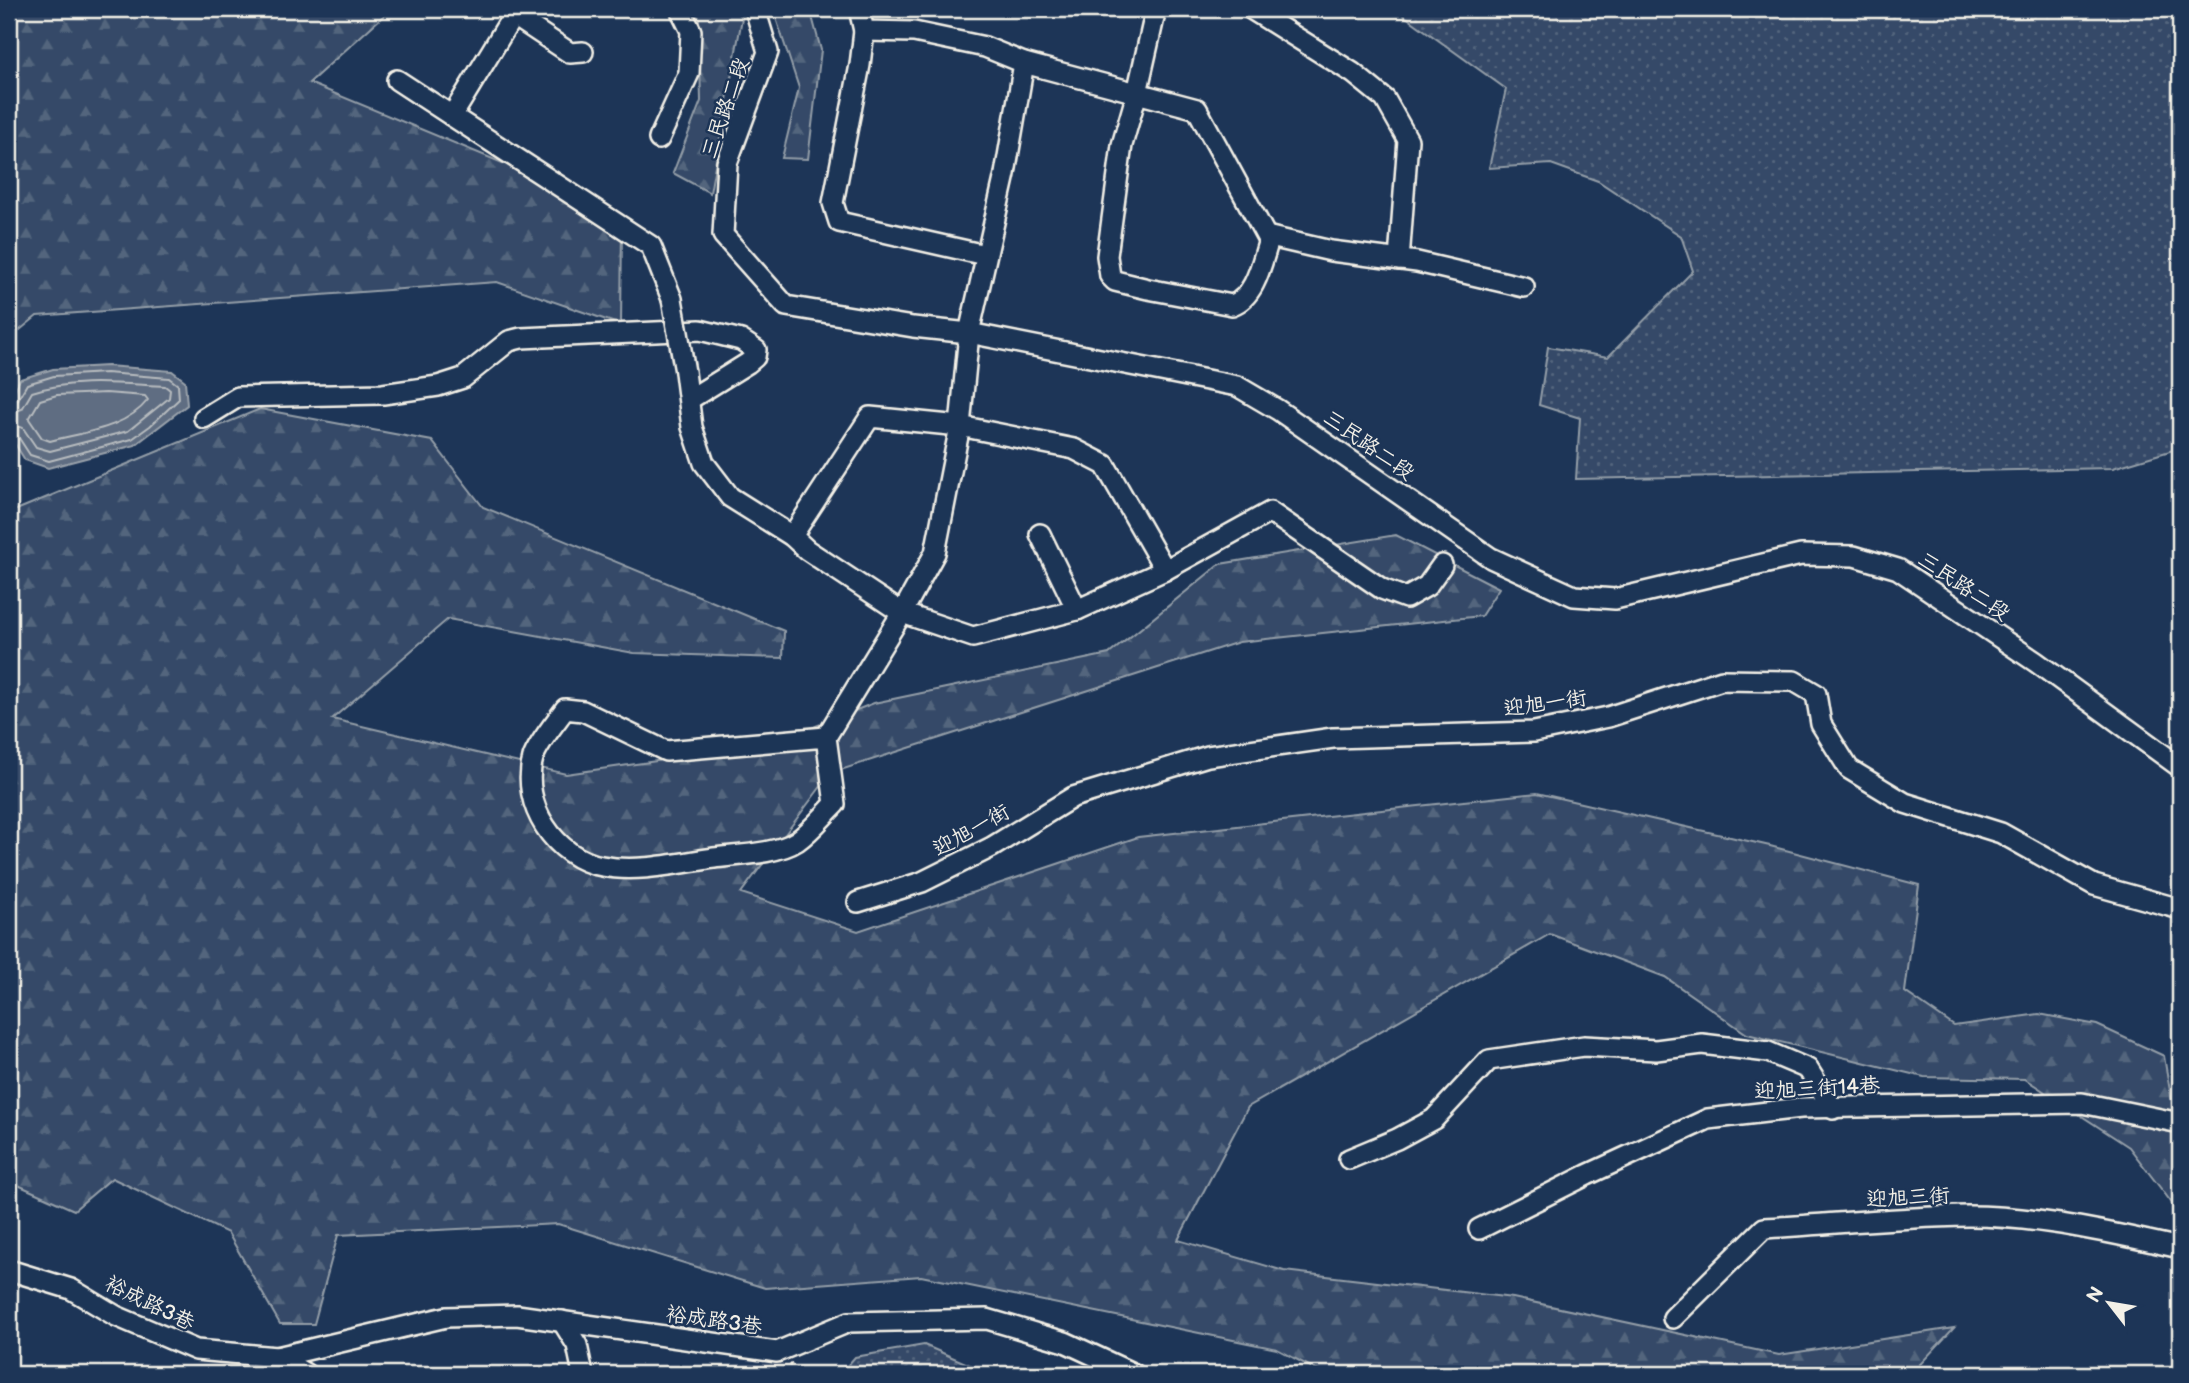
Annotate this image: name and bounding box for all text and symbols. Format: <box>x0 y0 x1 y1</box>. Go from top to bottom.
street label: 三民路二段 <box>697 54 754 162</box>
street label: 三民路二段 <box>1319 405 1419 486</box>
street label: 三民路二段 <box>1913 547 2014 626</box>
street label: 迎旭一街 <box>1502 685 1588 722</box>
street label: 迎旭一街 <box>928 799 1014 862</box>
street label: 迎旭三街14巷 <box>1753 1073 1881 1104</box>
street label: 迎旭三街 <box>1865 1183 1951 1212</box>
north arrow <box>2074 1268 2144 1338</box>
street label: 裕成路3巷 <box>101 1271 199 1336</box>
text: N <box>2082 1283 2109 1307</box>
street label: 裕成路3巷 <box>664 1301 764 1340</box>

